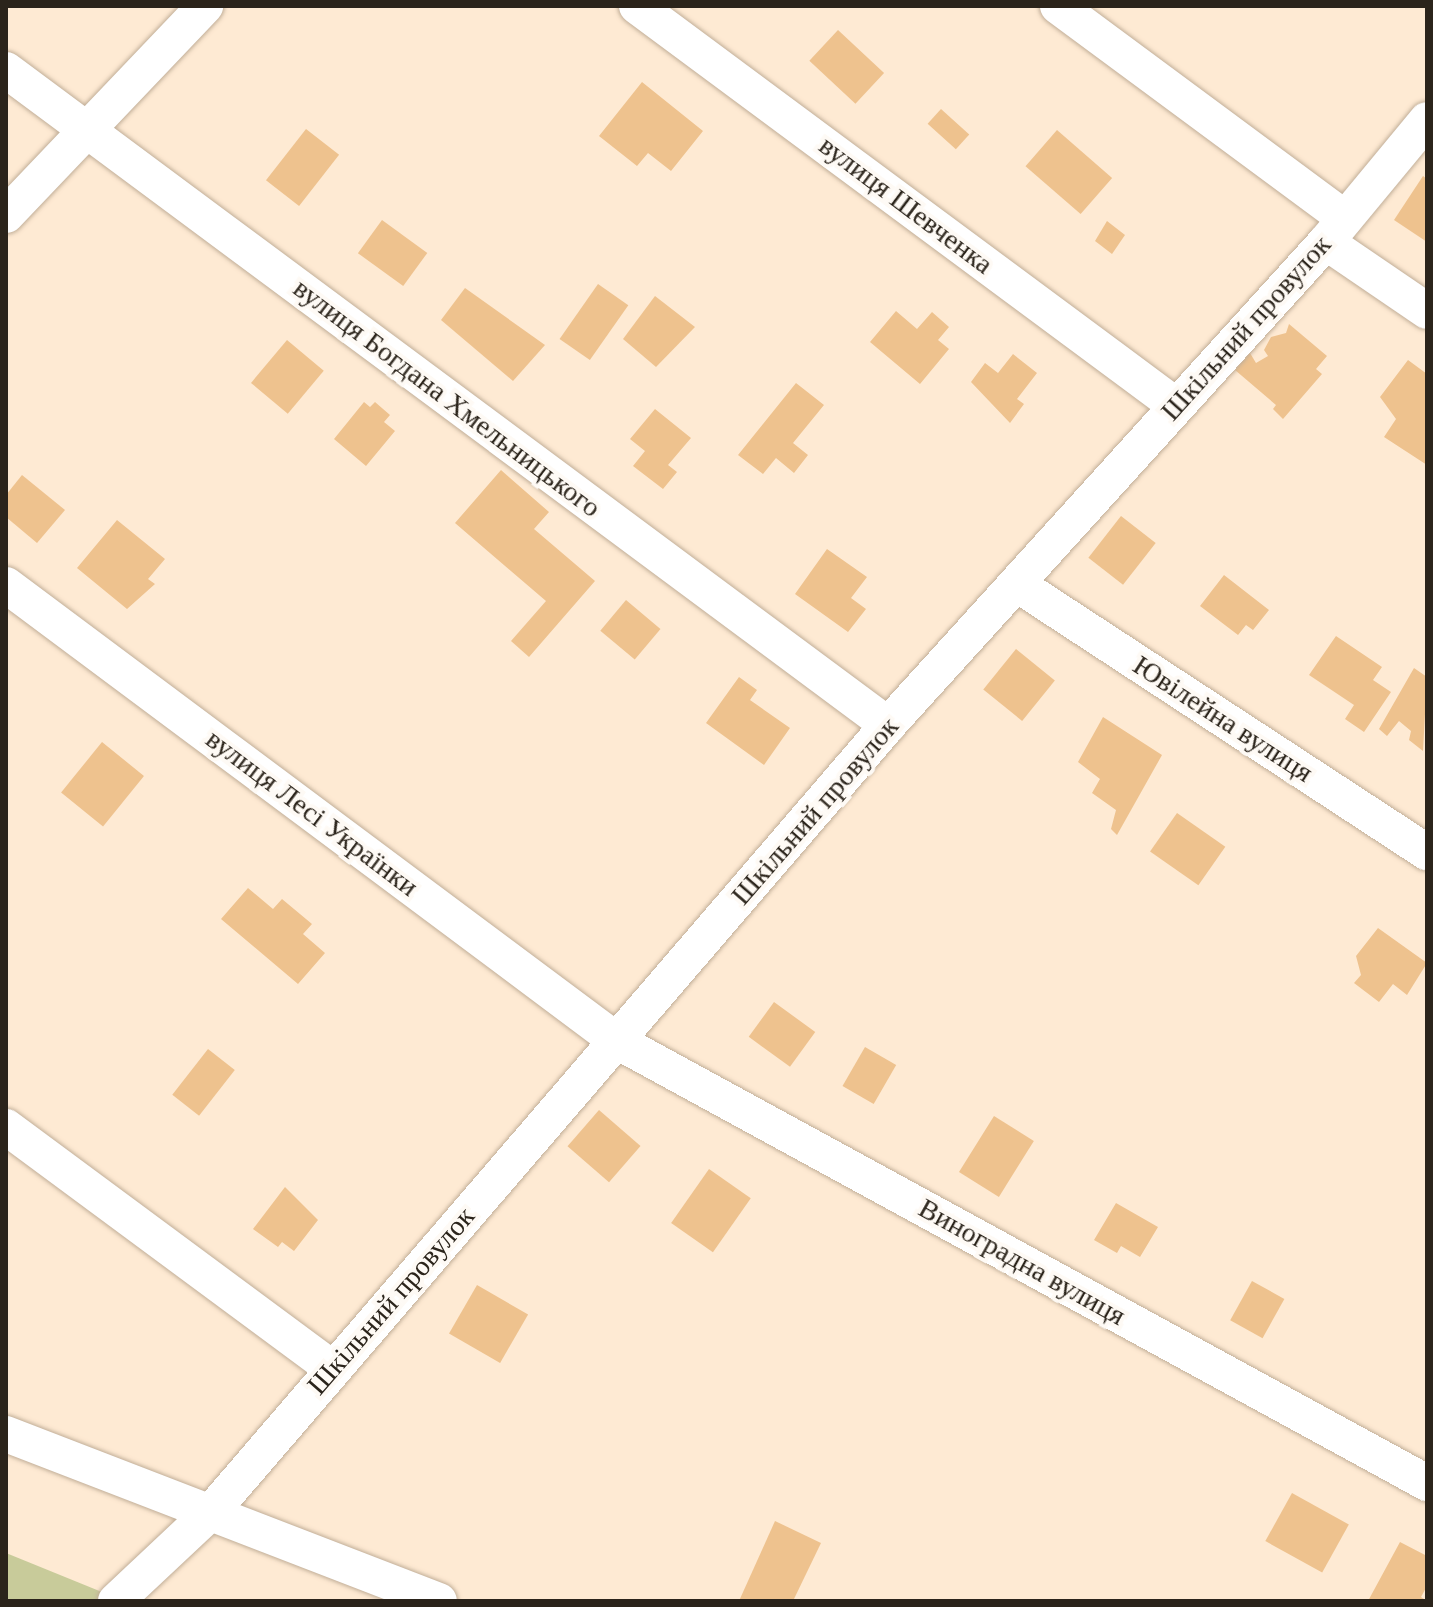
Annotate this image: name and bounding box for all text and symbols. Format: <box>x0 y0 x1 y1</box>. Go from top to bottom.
street label: вулиця Шевченка <box>813 129 999 281</box>
street label: Шкільний провулок <box>1154 228 1338 428</box>
street label: вулиця Богдана Хмельницького <box>287 271 607 525</box>
street label: Ювілейна вулиця <box>1127 648 1319 790</box>
street label: Шкільний провулок <box>724 710 906 912</box>
street label: вулиця Лесі Українки <box>199 722 425 904</box>
street label: Виноградна вулиця <box>913 1191 1131 1333</box>
street label: Шкільний провулок <box>300 1200 482 1402</box>

